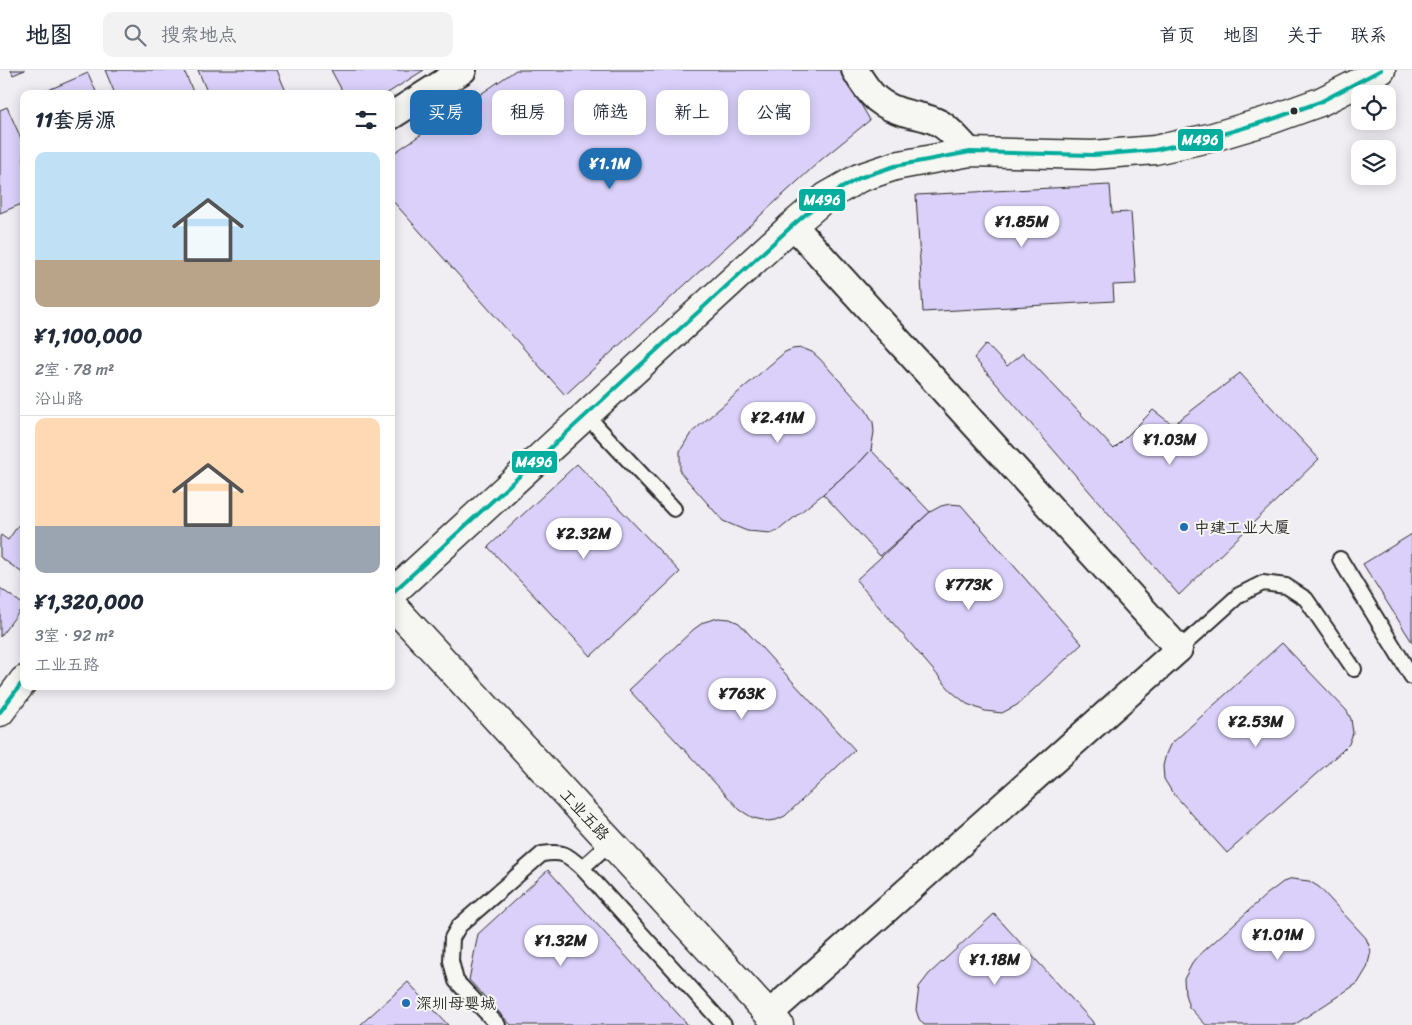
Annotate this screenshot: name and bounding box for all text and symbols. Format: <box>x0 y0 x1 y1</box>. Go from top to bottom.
search box <box>103 12 453 57</box>
text: 地图 <box>25 14 73 56</box>
text: 搜索地点 <box>161 18 237 51</box>
text: 首页 <box>1159 19 1195 51</box>
text: 地图 <box>1223 19 1259 51</box>
text: 关于 <box>1287 19 1323 51</box>
text: 联系 <box>1351 19 1387 51</box>
icon: search <box>121 21 149 49</box>
map controls <box>1351 85 1396 185</box>
button: locate <box>1351 85 1396 130</box>
chip: 买房 <box>410 90 482 135</box>
chip: 租房 <box>492 90 564 135</box>
chip: 筛选 <box>574 90 646 135</box>
chip: 新上 <box>656 90 728 135</box>
chip: 公寓 <box>738 90 810 135</box>
text: 11套房源 <box>35 101 116 139</box>
icon: filters <box>352 106 380 134</box>
unlabelled marker <box>1289 106 1299 116</box>
line badge: M496 <box>1177 128 1224 152</box>
text: M496 <box>1181 128 1218 153</box>
button: layers <box>1351 140 1396 185</box>
pin: ¥1.1M <box>575 148 645 190</box>
text: ¥1.1M <box>590 149 630 178</box>
icon: home <box>163 185 253 275</box>
line badge: M496 <box>798 188 846 212</box>
text: M496 <box>803 188 840 213</box>
pin: ¥1.85M <box>981 206 1063 248</box>
text: ¥1.85M <box>995 207 1049 236</box>
text: ¥1,100,000 <box>35 317 142 355</box>
text: 2室 · 78 m² <box>35 355 114 384</box>
text: 沿山路 <box>35 384 83 413</box>
pin: ¥2.41M <box>737 402 819 444</box>
text: ¥2.41M <box>752 403 804 432</box>
pin: ¥1.03M <box>1129 424 1211 466</box>
text: ¥1.03M <box>1144 425 1196 454</box>
icon: home <box>163 450 253 540</box>
line badge: M496 <box>511 450 558 474</box>
text: M496 <box>515 450 552 475</box>
place label: 中建工业大厦 <box>1194 513 1290 542</box>
pin: ¥2.32M <box>543 518 625 560</box>
text: ¥2.32M <box>557 519 611 548</box>
marker: 中建工业大厦 <box>1178 521 1190 533</box>
pin: ¥773K <box>934 568 1004 611</box>
text: ¥773K <box>946 570 992 599</box>
text: ¥1,320,000 <box>35 583 144 621</box>
text: 3室 · 92 m² <box>35 621 114 650</box>
text: 工业五路 <box>35 650 99 679</box>
pin: ¥763K <box>707 678 777 720</box>
text: ¥763K <box>719 679 765 708</box>
pin: ¥2.53M <box>1215 706 1297 748</box>
text: ¥2.53M <box>1229 707 1283 736</box>
street label: 工业五路 <box>552 781 617 848</box>
pin: ¥1.01M <box>1237 918 1319 961</box>
text: ¥1.01M <box>1253 920 1303 949</box>
pin: ¥1.32M <box>520 924 602 967</box>
text: ¥1.32M <box>535 926 587 955</box>
pin: ¥1.18M <box>954 944 1036 986</box>
text: ¥1.18M <box>970 945 1020 974</box>
place label: 深圳母婴城 <box>416 989 496 1018</box>
marker: 深圳母婴城 <box>400 997 412 1009</box>

